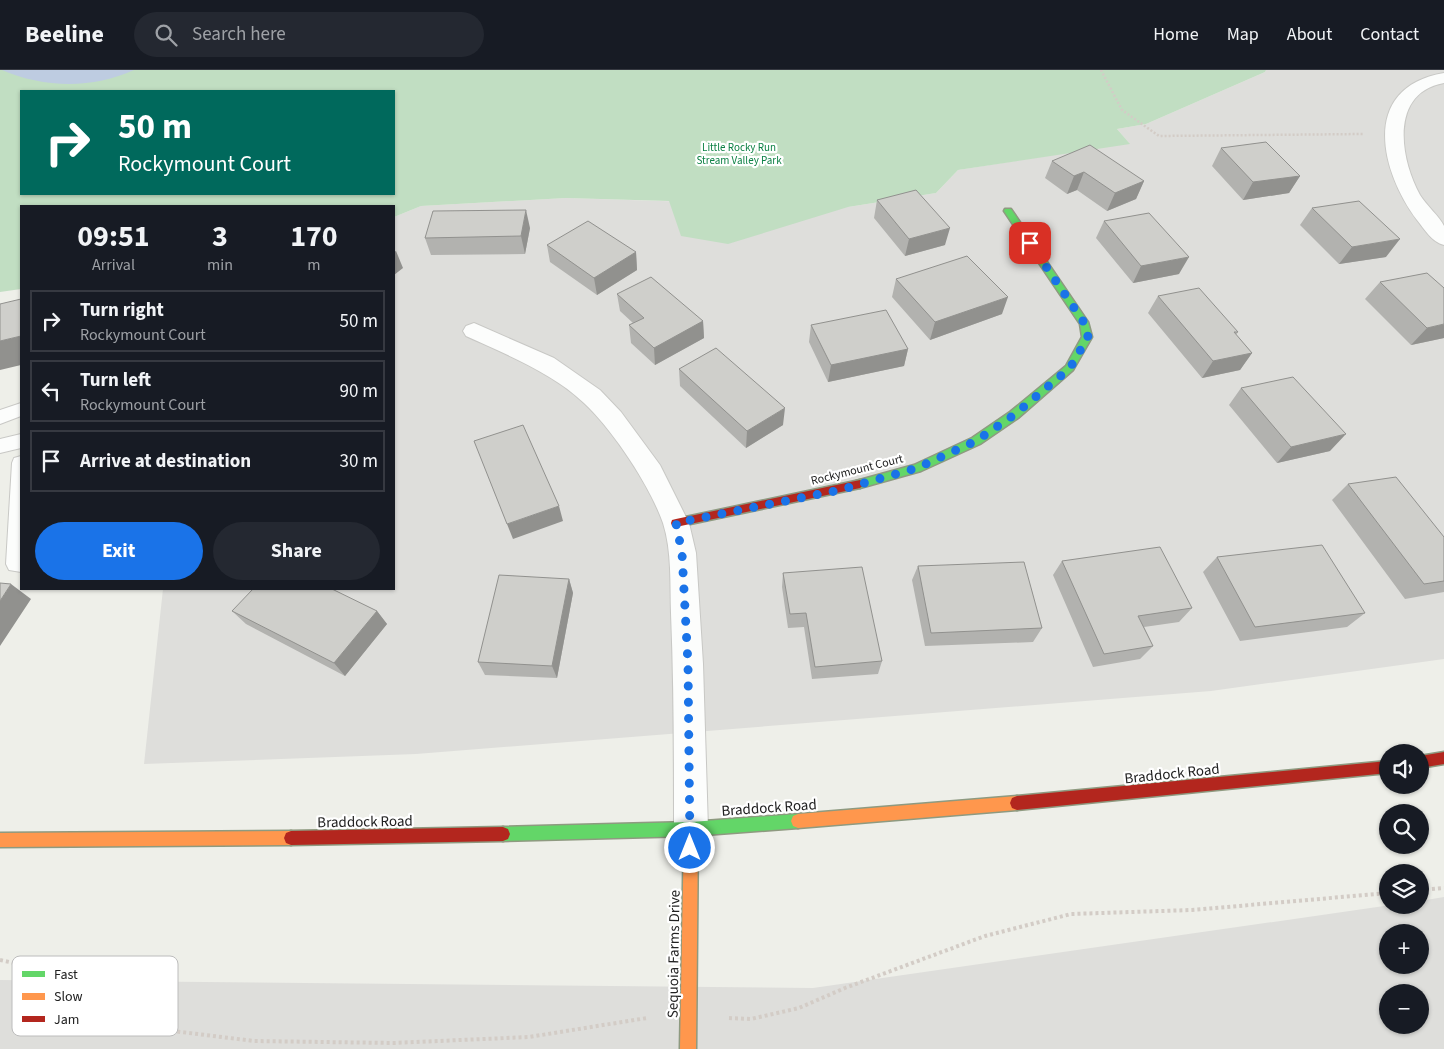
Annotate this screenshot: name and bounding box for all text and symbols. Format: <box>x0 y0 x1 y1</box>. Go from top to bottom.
search box <box>134 12 484 57</box>
text: Beeline <box>25 17 104 52</box>
icon: search <box>152 21 180 49</box>
text: Search here <box>192 21 286 48</box>
text: Home <box>1153 22 1199 47</box>
text: Map <box>1227 22 1259 47</box>
text: About <box>1287 22 1332 47</box>
text: Contact <box>1360 22 1419 47</box>
text: 50 m <box>118 102 192 152</box>
icon: right <box>35 110 100 175</box>
park label: Little Rocky Run Stream Valley Park <box>696 140 782 168</box>
text: Rockymount Court <box>118 148 291 180</box>
text: 09:51 <box>77 215 150 258</box>
text: 3 <box>212 215 228 258</box>
text: 170 <box>290 215 338 258</box>
pin <box>1009 222 1051 264</box>
icon: arrive <box>1016 229 1044 257</box>
text: Arrival <box>92 254 135 276</box>
text: min <box>207 254 233 276</box>
text: m <box>307 254 321 276</box>
text: Turn right <box>80 297 164 324</box>
icon: right <box>37 307 65 335</box>
text: 50 m <box>340 308 378 335</box>
text: Rockymount Court <box>80 324 206 346</box>
text: Turn left <box>80 367 151 394</box>
icon: left <box>37 377 65 405</box>
text: 90 m <box>340 378 378 405</box>
text: Rockymount Court <box>80 394 206 416</box>
icon: arrive <box>37 447 65 475</box>
text: Arrive at destination <box>80 448 251 475</box>
text: 30 m <box>340 448 378 475</box>
street label: Rockymount Court <box>809 450 905 490</box>
button: Exit <box>35 522 203 580</box>
button: Share <box>213 522 380 580</box>
map controls <box>1379 744 1429 1034</box>
button: sound <box>1379 744 1429 794</box>
street label: Braddock Road <box>1123 759 1221 789</box>
street label: Braddock Road <box>721 794 817 822</box>
button: search <box>1379 804 1429 854</box>
street label: Braddock Road <box>317 811 413 833</box>
position arrow <box>663 821 715 873</box>
button: layers <box>1379 864 1429 914</box>
street label: Sequoia Farms Drive <box>662 890 686 1018</box>
button: + <box>1379 924 1429 974</box>
legend <box>12 956 178 1036</box>
text: Fast <box>54 965 78 985</box>
button: − <box>1379 984 1429 1034</box>
text: Slow <box>54 987 83 1007</box>
text: Jam <box>54 1010 79 1030</box>

